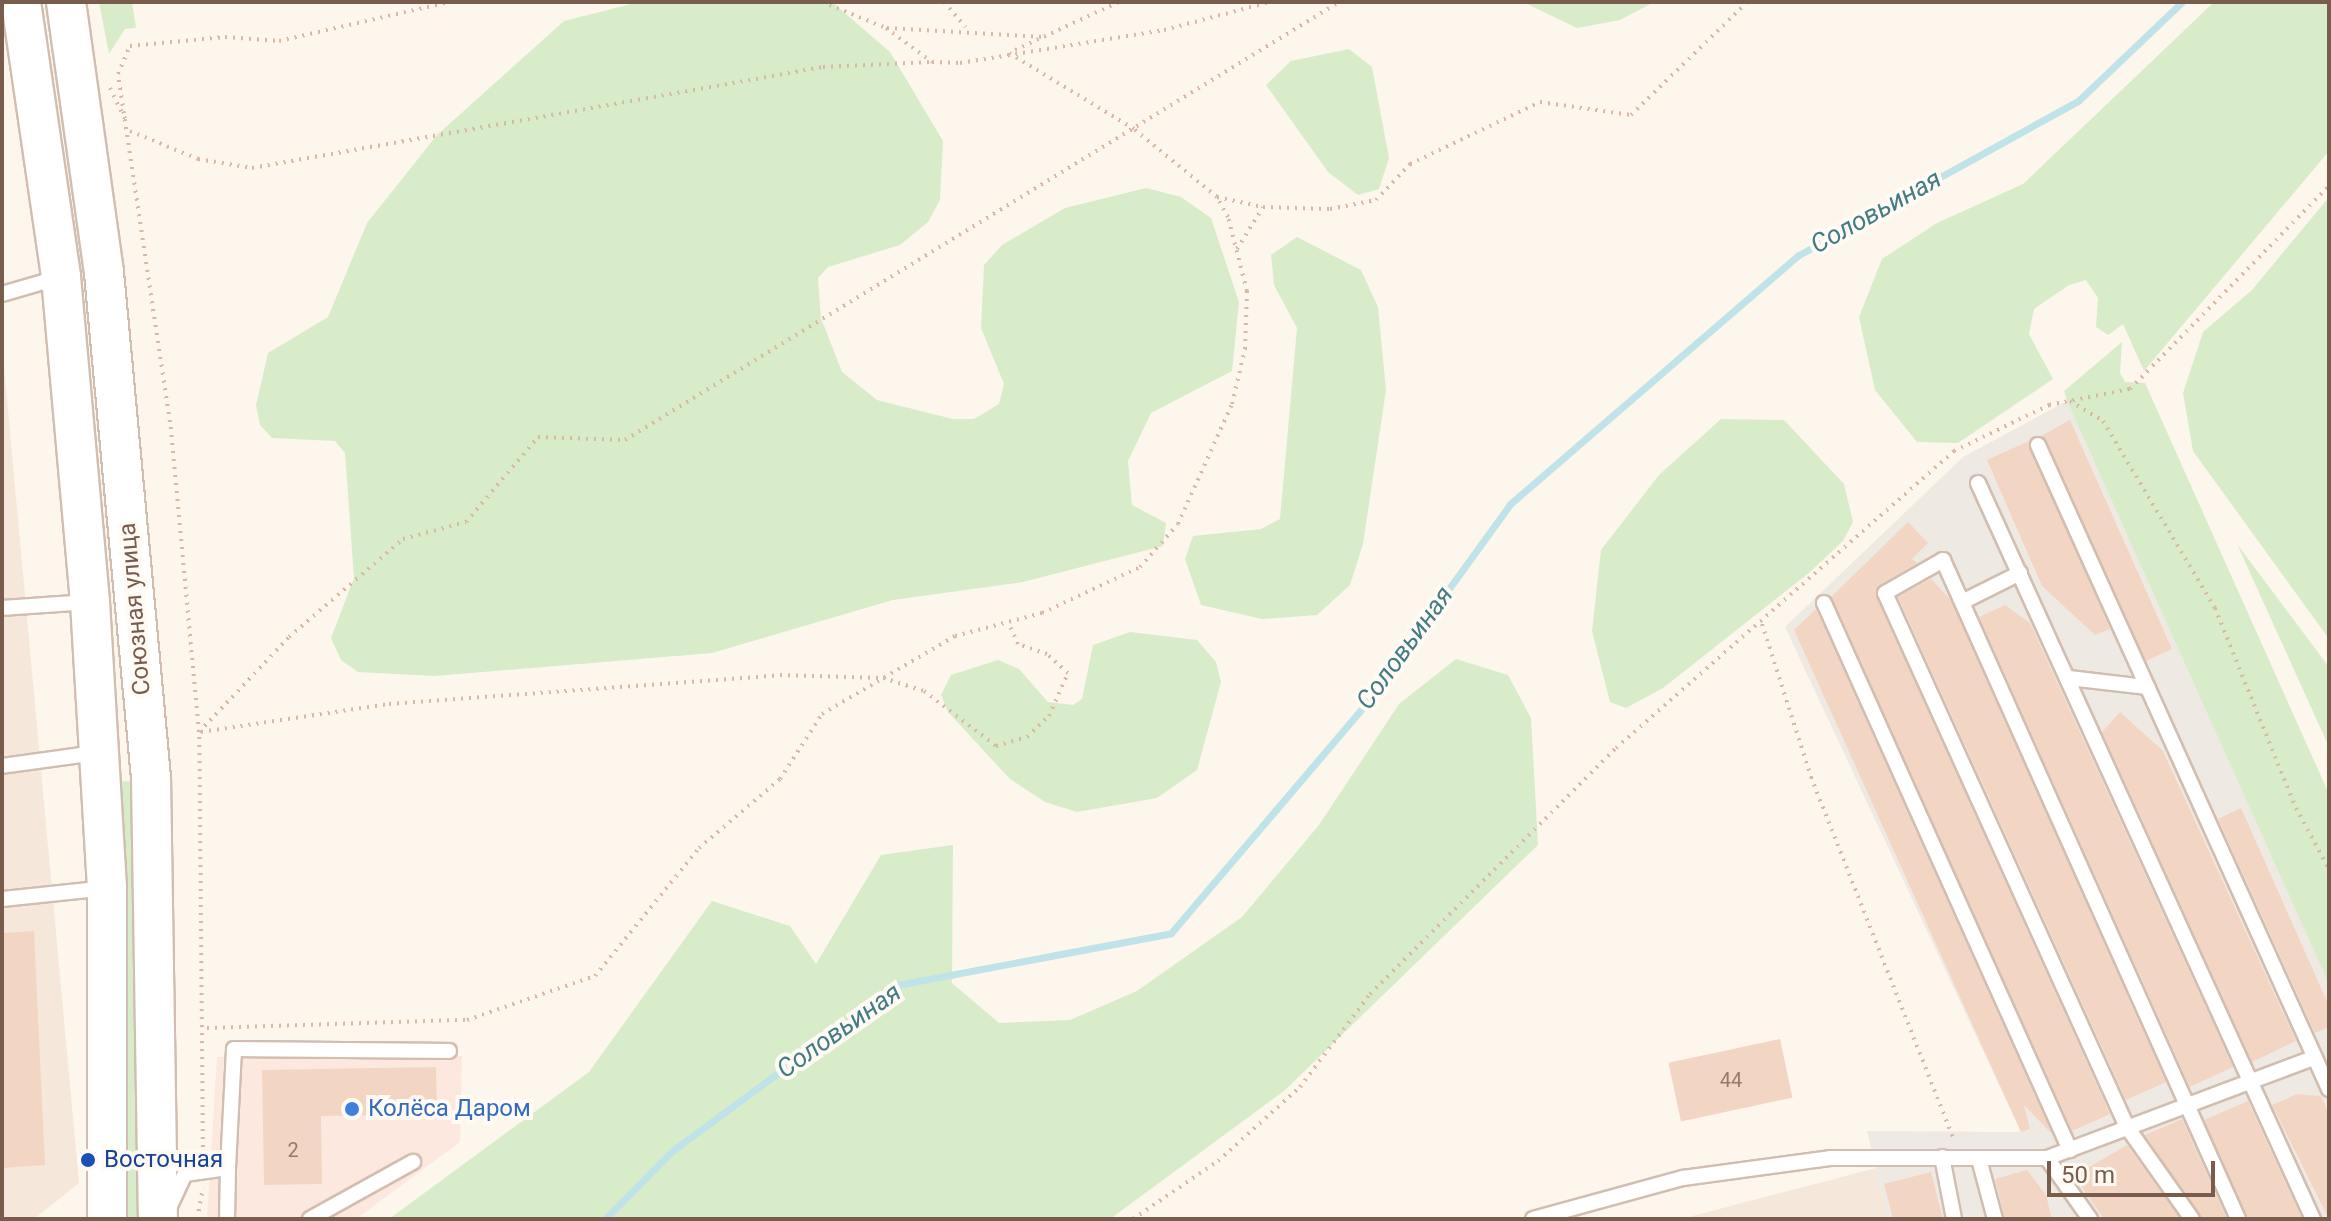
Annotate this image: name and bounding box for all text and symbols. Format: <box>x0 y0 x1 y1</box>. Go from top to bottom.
water label: Соловьиная <box>1805 163 1947 261</box>
street label: Союзная улица <box>113 522 157 696</box>
water label: Соловьиная <box>1350 580 1460 716</box>
water label: Соловьиная <box>771 977 907 1085</box>
house number: 44 <box>1720 1068 1742 1092</box>
place label: Колёса Даром <box>368 1095 531 1123</box>
marker: Колёса Даром <box>343 1100 361 1118</box>
house number: 2 <box>287 1138 299 1162</box>
scale bar <box>2051 1145 2219 1195</box>
place label: Восточная <box>104 1146 223 1174</box>
marker: Восточная <box>79 1151 97 1169</box>
text: 50 m <box>2061 1161 2115 1189</box>

